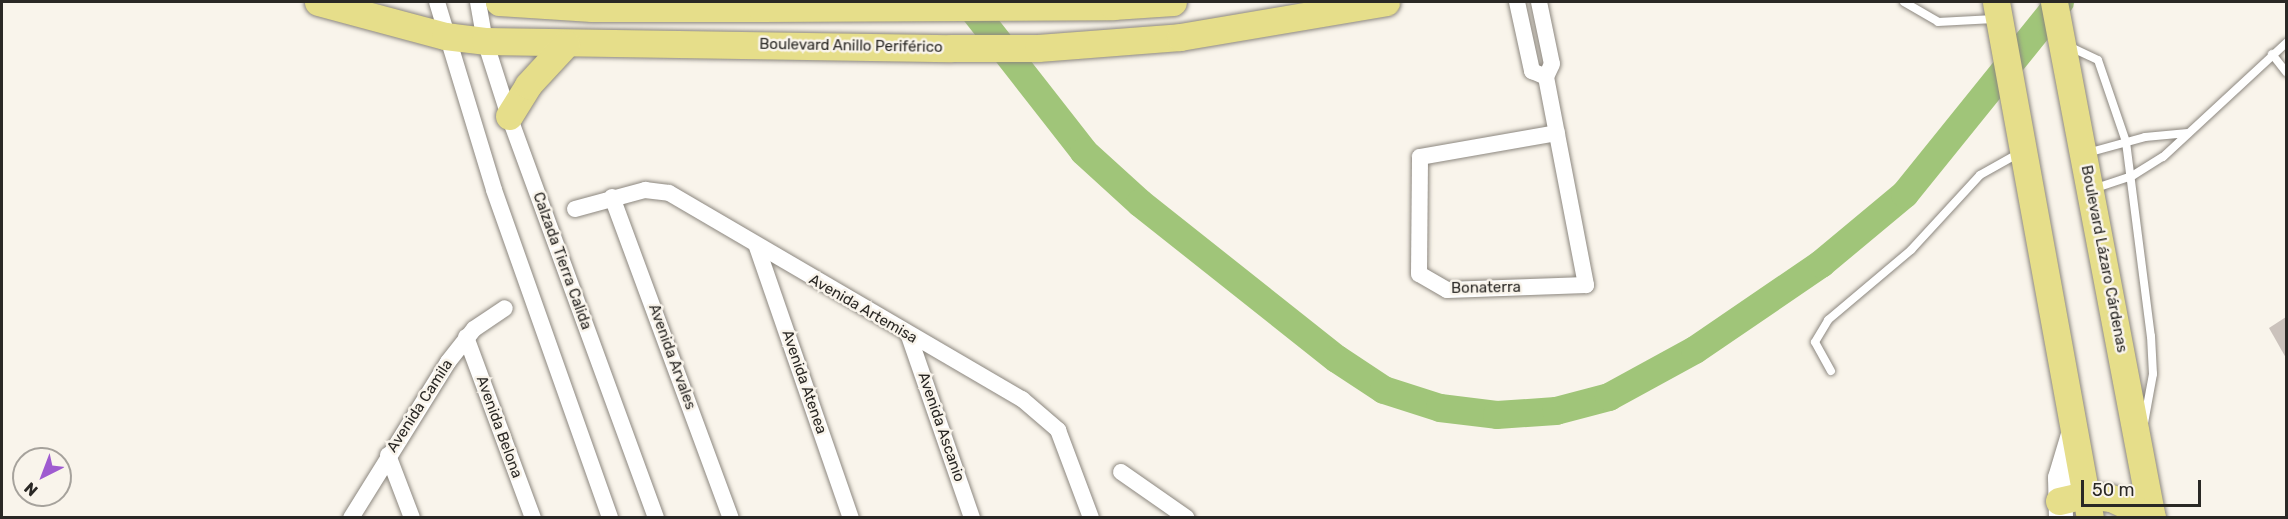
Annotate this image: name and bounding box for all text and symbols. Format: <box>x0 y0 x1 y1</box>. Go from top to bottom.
street label: Boulevard Anillo Periférico <box>759 35 943 57</box>
street label: Boulevard Lázaro Cárdenas <box>2077 164 2131 354</box>
street label: Calzada Tierra Calida <box>529 190 595 332</box>
street label: Avenida Artemisa <box>805 271 921 347</box>
street label: Bonaterra <box>1451 278 1521 298</box>
street label: Avenida Arvales <box>645 302 699 412</box>
street label: Avenida Atenea <box>778 327 830 437</box>
street label: Avenida Camila <box>383 356 457 456</box>
street label: Avenida Ascanio <box>914 370 968 484</box>
street label: Avenida Belona <box>472 373 526 481</box>
north arrow <box>12 447 72 507</box>
scale bar <box>2084 468 2204 506</box>
text: N <box>20 478 42 500</box>
text: 50 m <box>2092 479 2135 501</box>

